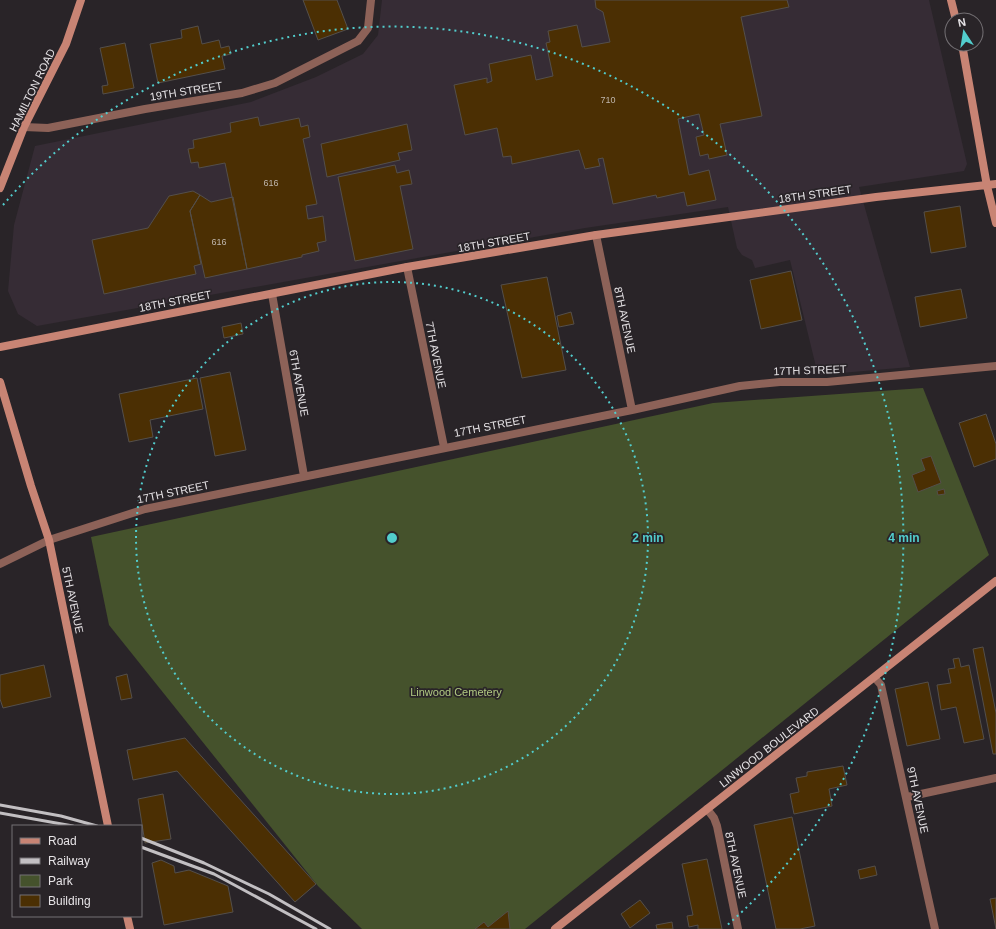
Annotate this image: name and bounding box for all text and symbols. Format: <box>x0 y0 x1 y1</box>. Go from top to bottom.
north arrow <box>944 12 984 52</box>
text: N <box>957 16 967 29</box>
street label: HAMILTON ROAD <box>7 47 57 133</box>
street label: 19TH STREET <box>149 79 223 103</box>
house number: 710 <box>600 95 616 105</box>
house number: 616 <box>263 178 279 188</box>
street label: 18TH STREET <box>778 183 852 205</box>
street label: 18TH STREET <box>457 230 531 254</box>
house number: 616 <box>211 237 227 247</box>
street label: 8TH AVENUE <box>612 286 638 354</box>
street label: 18TH STREET <box>138 288 212 314</box>
street label: 7TH AVENUE <box>424 321 448 389</box>
street label: 6TH AVENUE <box>287 349 311 417</box>
street label: 17TH STREET <box>773 363 847 377</box>
street label: 17TH STREET <box>453 413 527 439</box>
street label: 17TH STREET <box>136 478 210 505</box>
centre of rings <box>385 531 399 545</box>
text: 2 min <box>632 531 664 545</box>
text: 4 min <box>888 531 920 545</box>
street label: 5TH AVENUE <box>60 566 86 634</box>
park label: Linwood Cemetery <box>410 686 502 698</box>
street label: LINWOOD BOULEVARD <box>717 704 821 789</box>
street label: 9TH AVENUE <box>905 766 931 834</box>
legend <box>12 825 142 917</box>
street label: 8TH AVENUE <box>723 831 749 899</box>
text: Road <box>48 834 77 848</box>
text: Railway <box>48 854 90 868</box>
text: Park <box>48 874 74 888</box>
text: Building <box>48 894 91 908</box>

